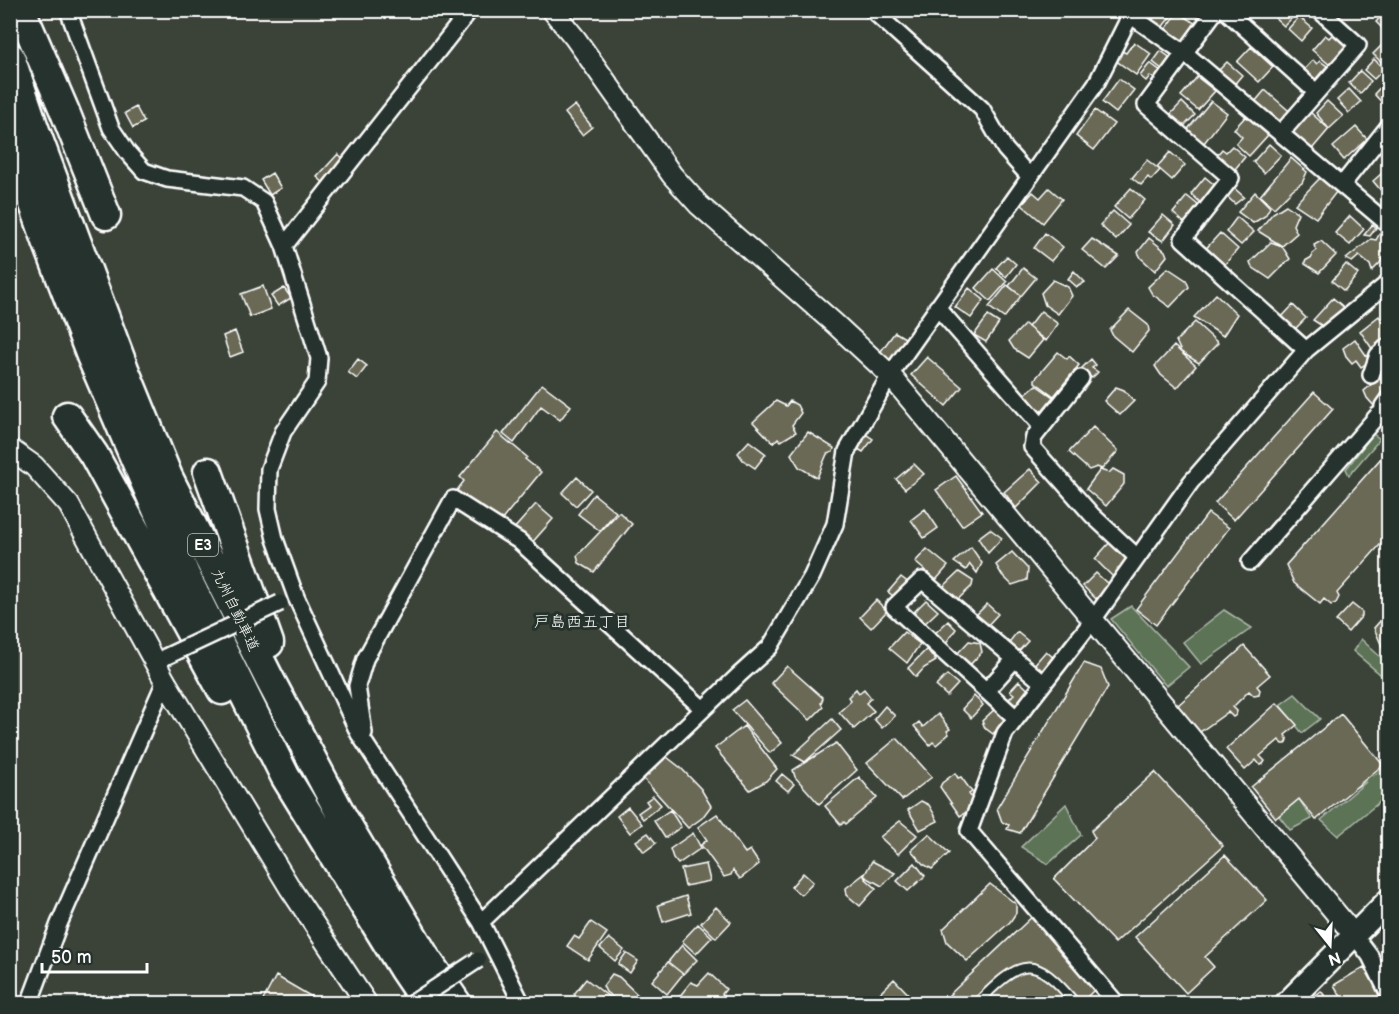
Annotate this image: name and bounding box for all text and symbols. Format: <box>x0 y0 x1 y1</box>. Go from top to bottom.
road number: E3 <box>188 534 218 556</box>
street label: 九州自動車道 <box>207 565 263 655</box>
district label: 戸島西五丁目 <box>534 613 630 632</box>
north arrow <box>1300 915 1360 975</box>
scale bar <box>42 936 147 974</box>
text: 50 m <box>51 947 92 968</box>
text: N <box>1326 947 1343 969</box>

